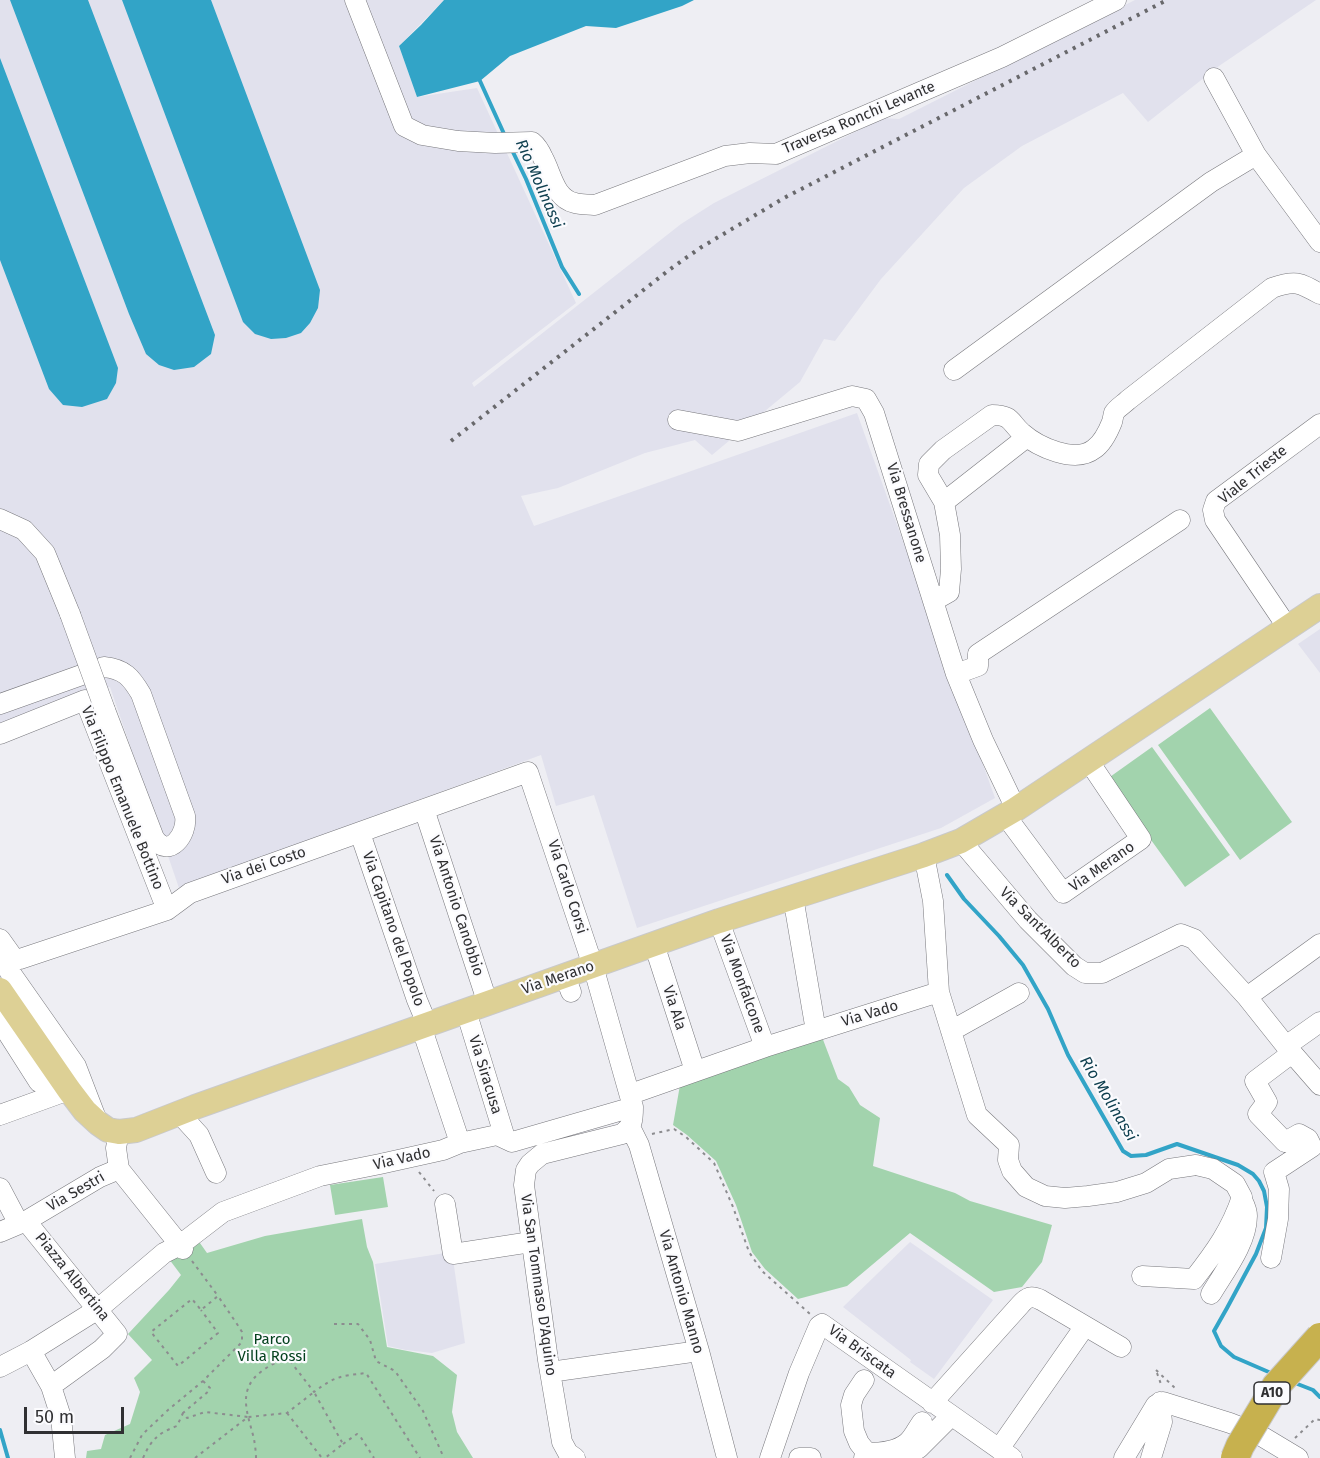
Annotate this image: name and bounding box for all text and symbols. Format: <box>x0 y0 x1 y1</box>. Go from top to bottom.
street label: Traversa Ronchi Levante <box>780 78 938 158</box>
water label: Rio Molinassi <box>511 136 567 232</box>
street label: Viale Trieste <box>1215 442 1291 508</box>
street label: Via Bressanone <box>882 461 930 565</box>
street label: Via Filippo Emanuele Bottino <box>77 704 167 892</box>
street label: Via Antonio Canobbio <box>425 834 487 978</box>
street label: Via Carlo Corsi <box>543 838 591 936</box>
street label: Via Merano <box>1066 838 1138 896</box>
street label: Via dei Costo <box>220 843 308 889</box>
street label: Via Capitano del Popolo <box>358 849 428 1009</box>
street label: Via Sant'Alberto <box>996 884 1084 972</box>
street label: Via Monfalcone <box>716 932 768 1036</box>
street label: Via Merano <box>519 957 597 999</box>
street label: Via Ala <box>658 983 690 1033</box>
street label: Via Vado <box>839 997 901 1031</box>
street label: Via Siracusa <box>465 1033 505 1117</box>
water label: Rio Molinassi <box>1075 1053 1141 1145</box>
street label: Via Vado <box>372 1144 432 1174</box>
street label: Via Sestri <box>44 1168 108 1216</box>
street label: Via San Tommaso D'Aquino <box>516 1193 560 1377</box>
street label: Via Antonio Manno <box>655 1228 707 1356</box>
street label: Piazza Albertina <box>31 1229 113 1325</box>
street label: Via Briscata <box>825 1321 899 1383</box>
park label: Parco Villa Rossi <box>237 1331 307 1366</box>
road number: A10 <box>1254 1382 1290 1404</box>
scale bar <box>27 1395 128 1433</box>
text: 50 m <box>35 1406 74 1428</box>

